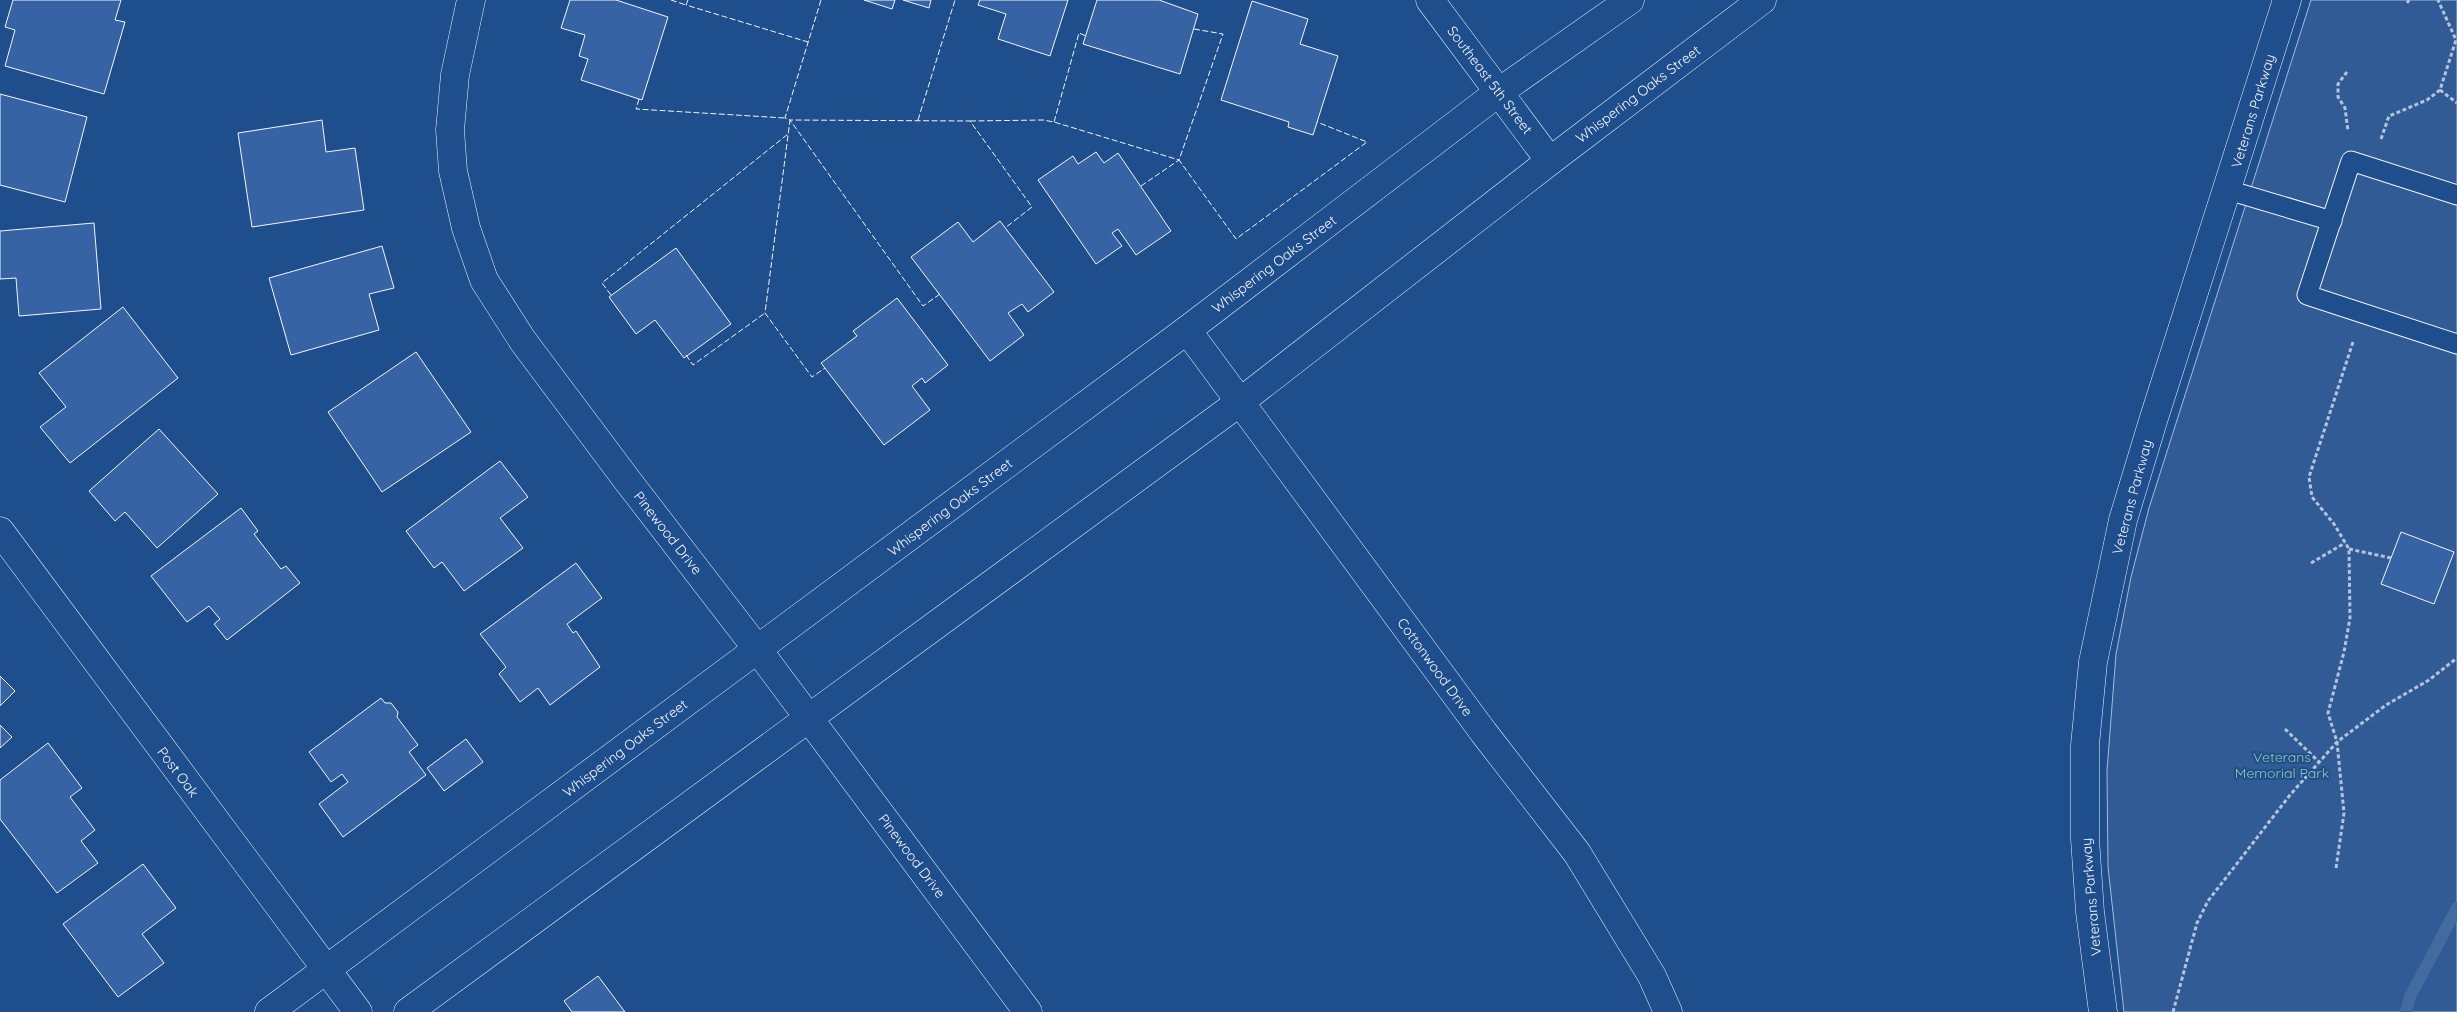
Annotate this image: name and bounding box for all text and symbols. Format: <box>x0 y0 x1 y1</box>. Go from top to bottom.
street label: Southeast 5th Street <box>1443 22 1537 138</box>
street label: Whispering Oaks Street <box>1572 41 1704 147</box>
street label: Veterans Parkway <box>2227 52 2279 170</box>
street label: Whispering Oaks Street <box>1208 211 1340 317</box>
street label: Veterans Parkway <box>2108 438 2156 556</box>
street label: Whispering Oaks Street <box>884 454 1016 560</box>
street label: Pinewood Drive <box>630 488 706 578</box>
street label: Cottonwood Drive <box>1393 614 1477 720</box>
street label: Whispering Oaks Street <box>559 695 691 801</box>
street label: Post Oak <box>153 743 203 801</box>
park label: Veterans Memorial Park <box>2235 748 2329 782</box>
street label: Pinewood Drive <box>874 810 950 902</box>
street label: Veterans Parkway <box>2077 837 2105 957</box>

